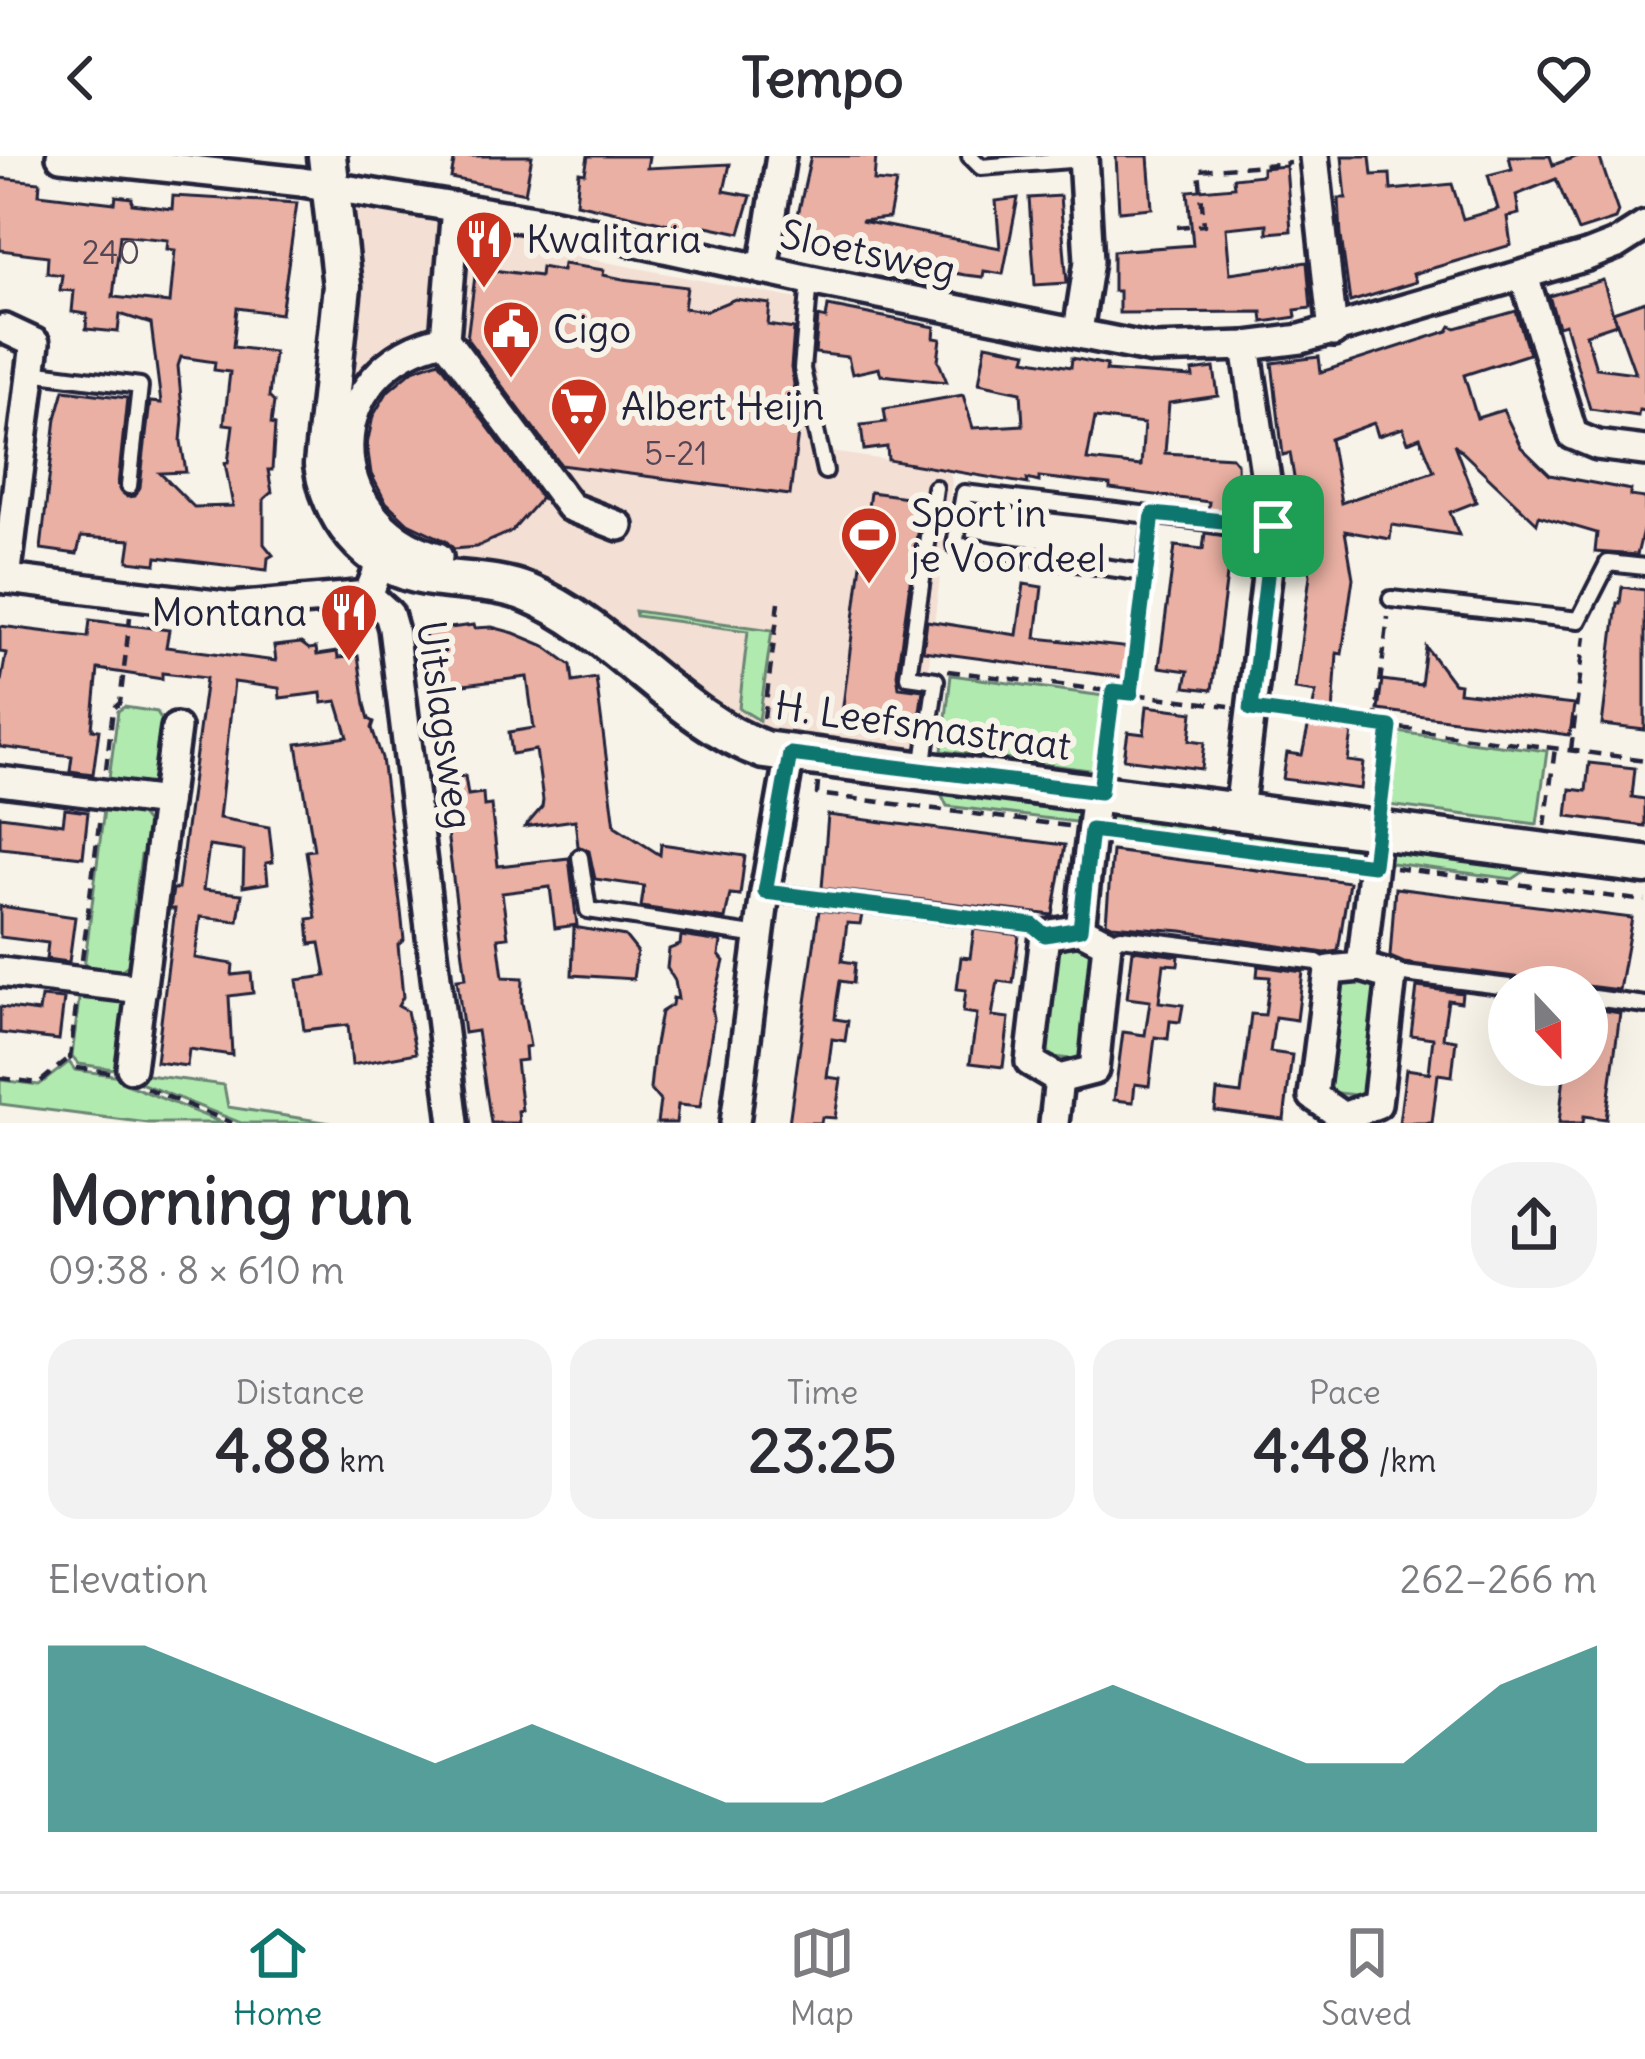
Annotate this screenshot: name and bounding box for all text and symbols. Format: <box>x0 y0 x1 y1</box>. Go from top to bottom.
text: Tempo <box>741 44 904 112</box>
icon: back <box>48 45 114 111</box>
icon: heart <box>1531 45 1597 111</box>
restaurant icon: Kwalitaria <box>453 208 515 290</box>
street label: Sloetsweg <box>776 210 960 294</box>
place label: Kwalitaria <box>526 215 702 264</box>
house number: 240 <box>82 231 140 273</box>
public building icon: Cigo <box>480 298 542 380</box>
place label: Cigo <box>553 305 631 354</box>
supermarket icon: Albert Heijn <box>548 375 610 457</box>
place label: Albert Heijn <box>621 382 824 431</box>
house number: 5-21 <box>644 432 708 474</box>
pin <box>1222 475 1324 577</box>
place label: Sport in je Voordeel <box>910 489 1106 583</box>
icon: arrive <box>1240 493 1306 559</box>
sports icon: Sport in je Voordeel <box>838 504 900 586</box>
restaurant icon: Montana <box>318 581 380 663</box>
place label: Montana <box>151 588 307 637</box>
street label: Uitslagsweg <box>406 618 484 832</box>
street label: H. Leefsmastraat <box>772 681 1074 771</box>
north arrow <box>1488 966 1608 1086</box>
map controls <box>1488 966 1608 1086</box>
text: Morning run <box>48 1159 412 1242</box>
button: share <box>1471 1162 1597 1288</box>
text: 09:38 · 8 × 610 m <box>48 1246 345 1295</box>
text: Distance <box>236 1371 365 1413</box>
text: Time <box>787 1371 858 1413</box>
text: Pace <box>1309 1371 1381 1413</box>
text: 4.88 <box>215 1413 331 1488</box>
text: 23:25 <box>749 1413 896 1488</box>
text: 4:48 <box>1253 1413 1371 1488</box>
text: km <box>331 1439 385 1481</box>
text: /km <box>1371 1439 1436 1481</box>
text: Elevation <box>48 1555 208 1604</box>
text: 262–266 m <box>1400 1555 1597 1604</box>
tab: Home <box>233 1920 322 2034</box>
tab: Map <box>789 1920 855 2034</box>
tab: Saved <box>1321 1920 1412 2034</box>

